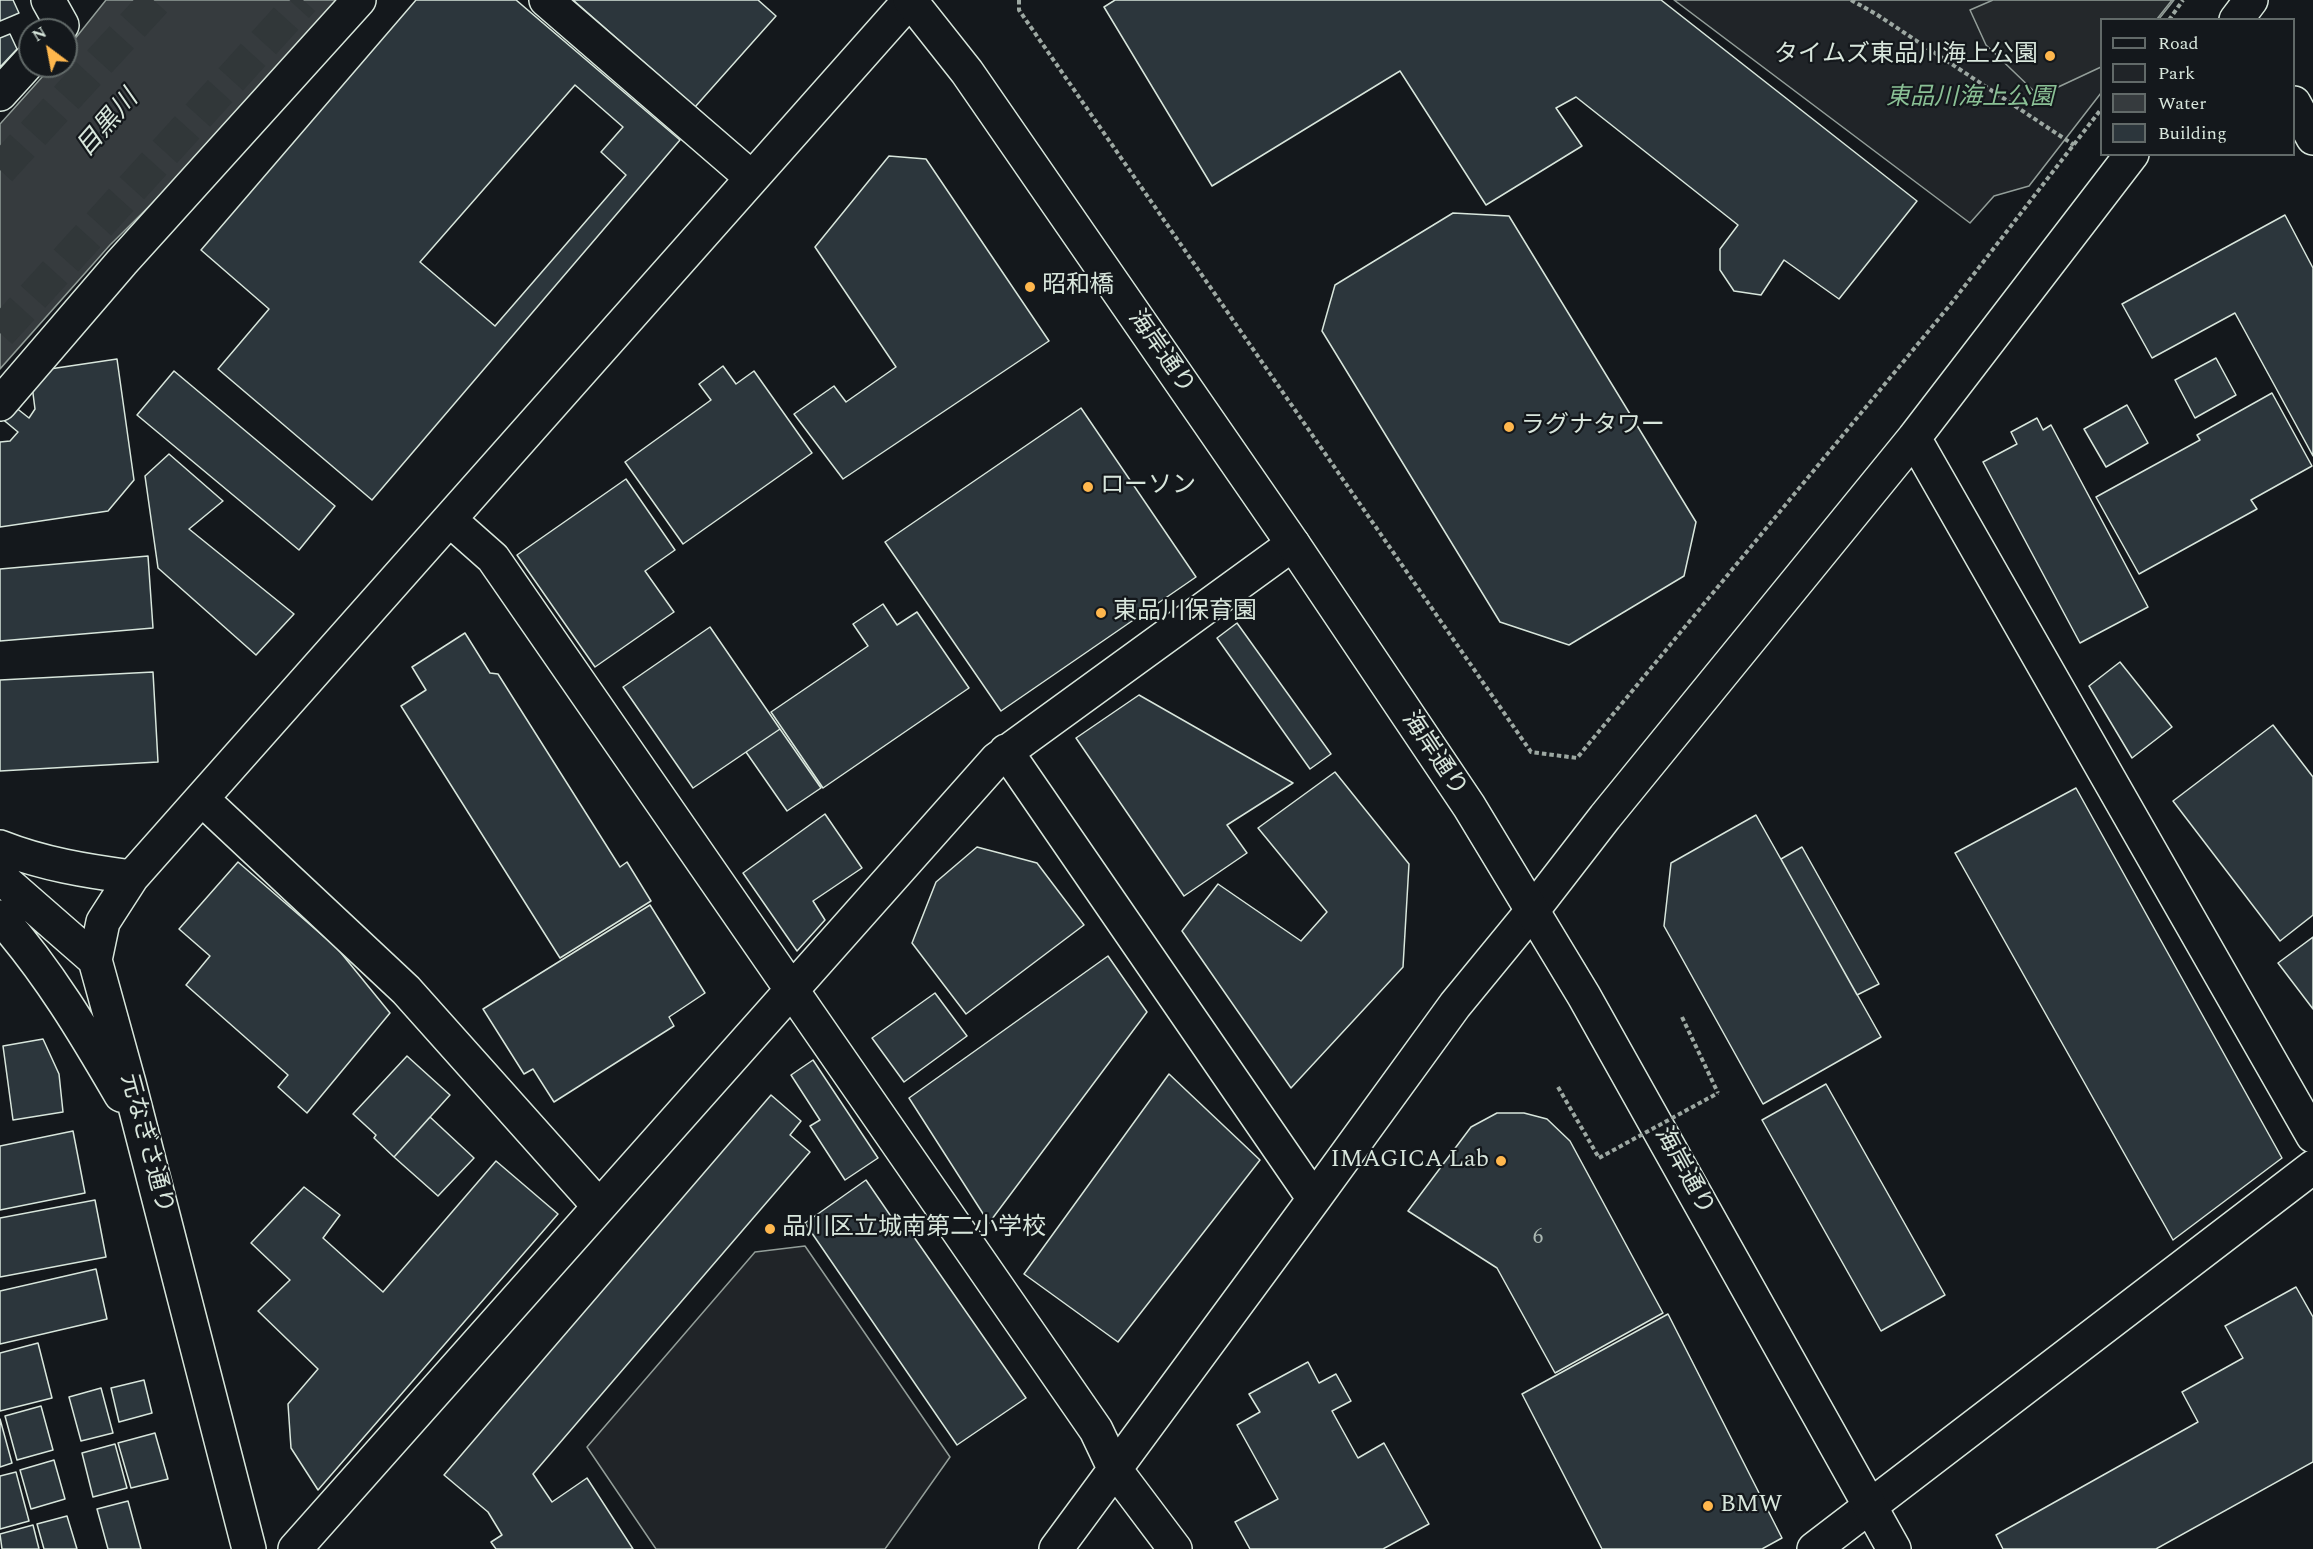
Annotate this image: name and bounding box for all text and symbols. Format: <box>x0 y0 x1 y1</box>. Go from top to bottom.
north arrow <box>18 18 78 78</box>
legend <box>2100 18 2295 156</box>
text: N <box>28 21 51 48</box>
text: Road <box>2158 30 2199 57</box>
place label: タイムズ東品川海上公園 <box>1774 42 2038 70</box>
marker: タイムズ東品川海上公園 <box>2043 49 2057 63</box>
text: Park <box>2158 60 2195 87</box>
water label: 目黒川 <box>72 85 146 165</box>
park label: 東品川海上公園 <box>1886 85 2054 113</box>
text: Water <box>2158 90 2206 117</box>
text: Building <box>2158 120 2227 147</box>
place label: 昭和橋 <box>1042 273 1114 301</box>
marker: 昭和橋 <box>1023 280 1037 294</box>
street label: 海岸通り <box>1121 305 1199 401</box>
place label: ラグナタワー <box>1521 413 1665 441</box>
marker: ラグナタワー <box>1502 420 1516 434</box>
place label: ローソン <box>1100 473 1196 501</box>
marker: ローソン <box>1081 480 1095 494</box>
place label: 東品川保育園 <box>1113 599 1257 627</box>
marker: 東品川保育園 <box>1094 606 1108 620</box>
street label: 海岸通り <box>1394 707 1472 803</box>
street label: 元なぎさ通り <box>112 1071 178 1217</box>
street label: 海岸通り <box>1647 1123 1719 1221</box>
place label: IMAGICA Lab <box>1330 1147 1489 1175</box>
marker: IMAGICA Lab <box>1494 1154 1508 1168</box>
place label: 品川区立城南第二小学校 <box>782 1215 1046 1243</box>
marker: 品川区立城南第二小学校 <box>763 1222 777 1236</box>
house number: 6 <box>1533 1226 1543 1252</box>
place label: BMW <box>1720 1492 1782 1520</box>
marker: BMW <box>1701 1499 1715 1513</box>

